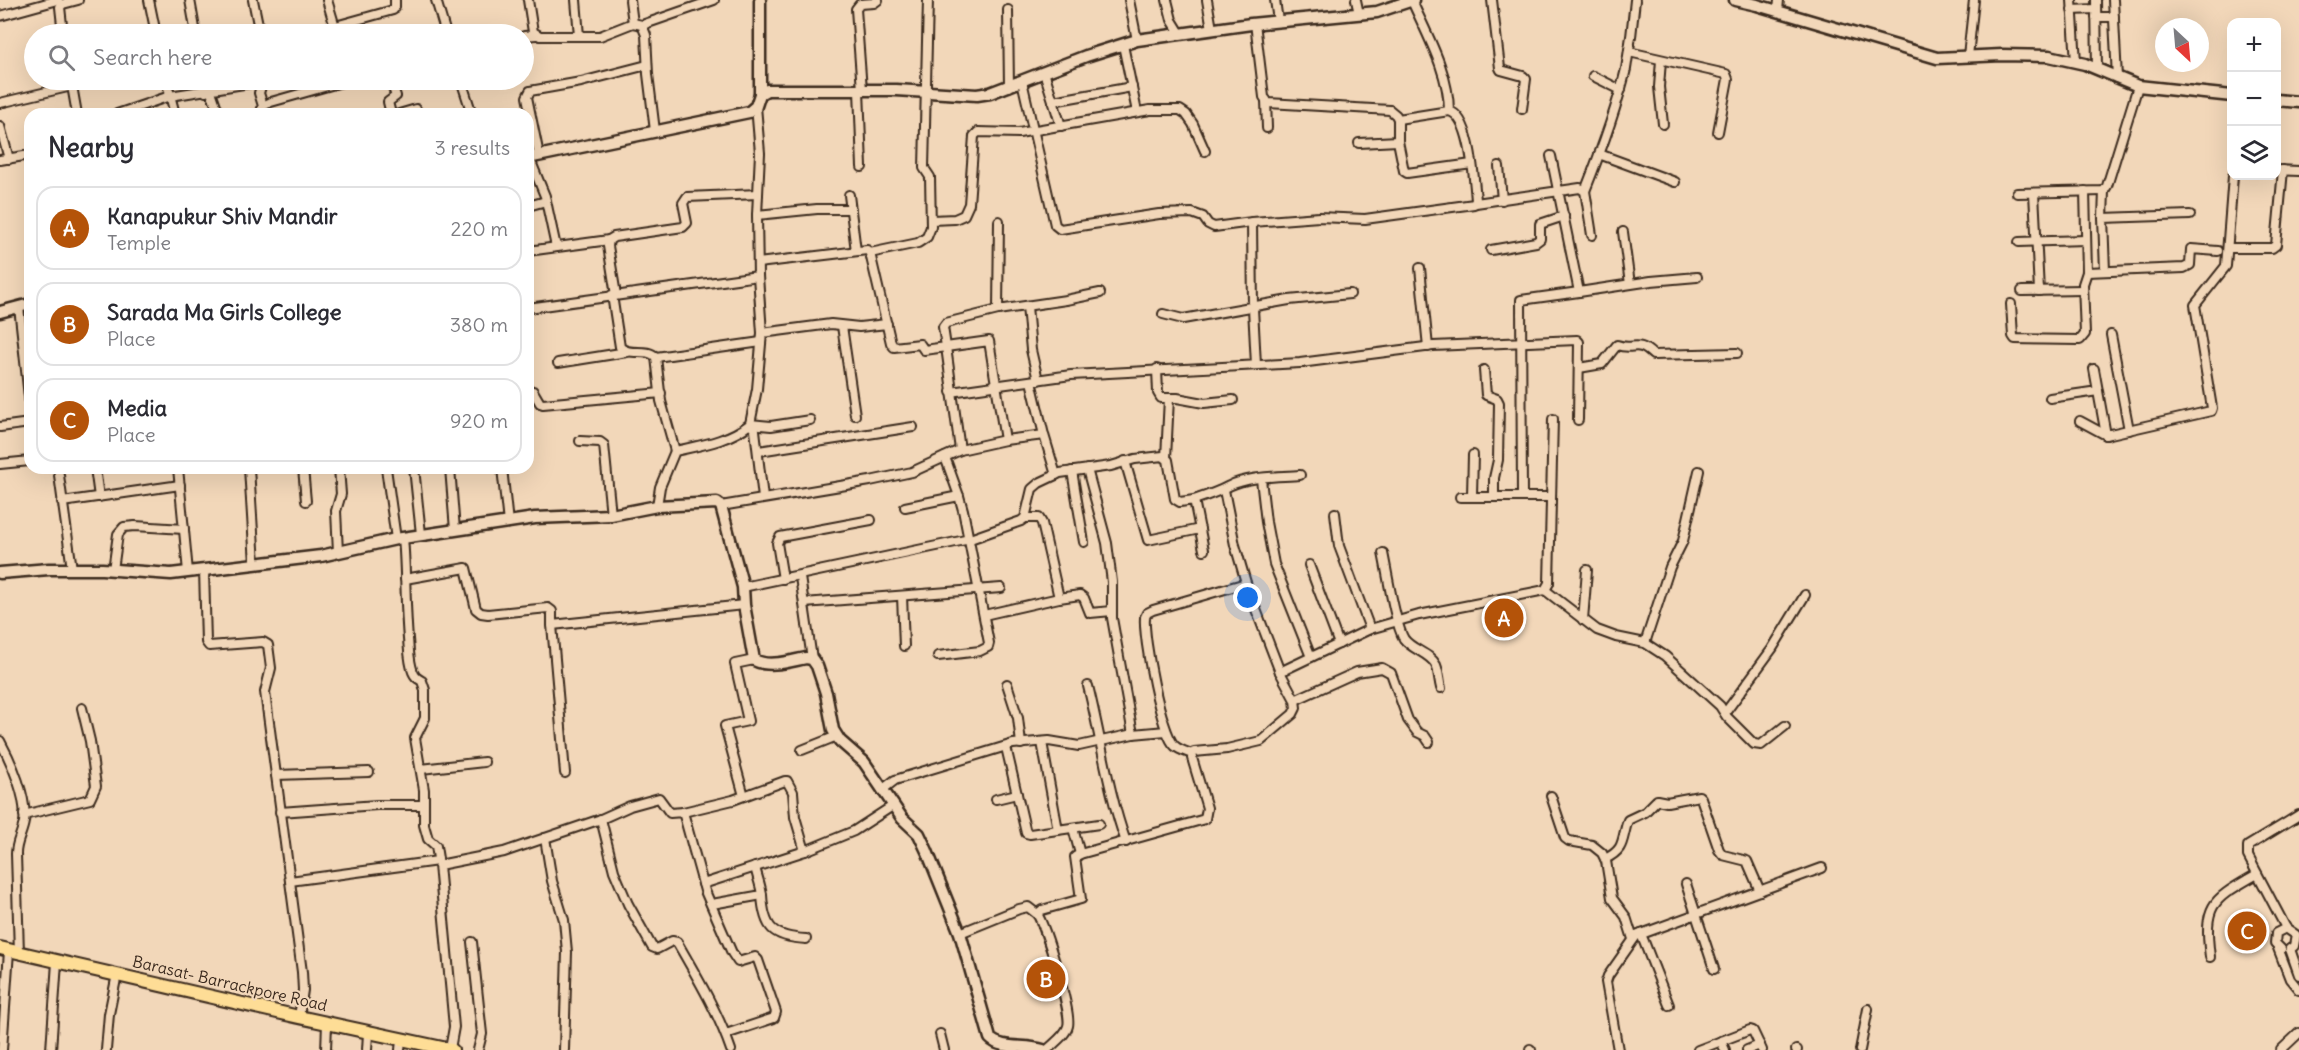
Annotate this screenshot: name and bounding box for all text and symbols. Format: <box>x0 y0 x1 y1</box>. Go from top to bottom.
north arrow <box>2155 18 2209 72</box>
map controls <box>2227 18 2281 180</box>
button: + <box>2227 18 2281 72</box>
search box <box>24 24 534 90</box>
icon: search <box>45 41 78 74</box>
text: Search here <box>93 43 212 71</box>
button: − <box>2227 72 2281 126</box>
button: layers <box>2227 126 2281 180</box>
text: Nearby <box>48 131 134 164</box>
text: 3 results <box>434 135 510 160</box>
text: Kanapukur Shiv Mandir <box>107 202 338 230</box>
text: A <box>63 216 76 241</box>
text: 220 m <box>451 216 508 241</box>
text: Temple <box>107 230 171 255</box>
text: Sarada Ma Girls College <box>107 298 342 326</box>
text: B <box>63 312 76 337</box>
text: 380 m <box>450 312 508 337</box>
text: Place <box>107 326 155 351</box>
text: Media <box>107 394 167 422</box>
text: C <box>63 408 76 433</box>
text: 920 m <box>450 408 508 433</box>
text: Place <box>107 422 155 447</box>
your location <box>1233 583 1262 612</box>
pin: A <box>1484 596 1524 640</box>
pin: C <box>2228 908 2266 954</box>
street label: Barasat- Barrackpore Road <box>131 951 329 1015</box>
pin: B <box>1026 956 1066 1002</box>

